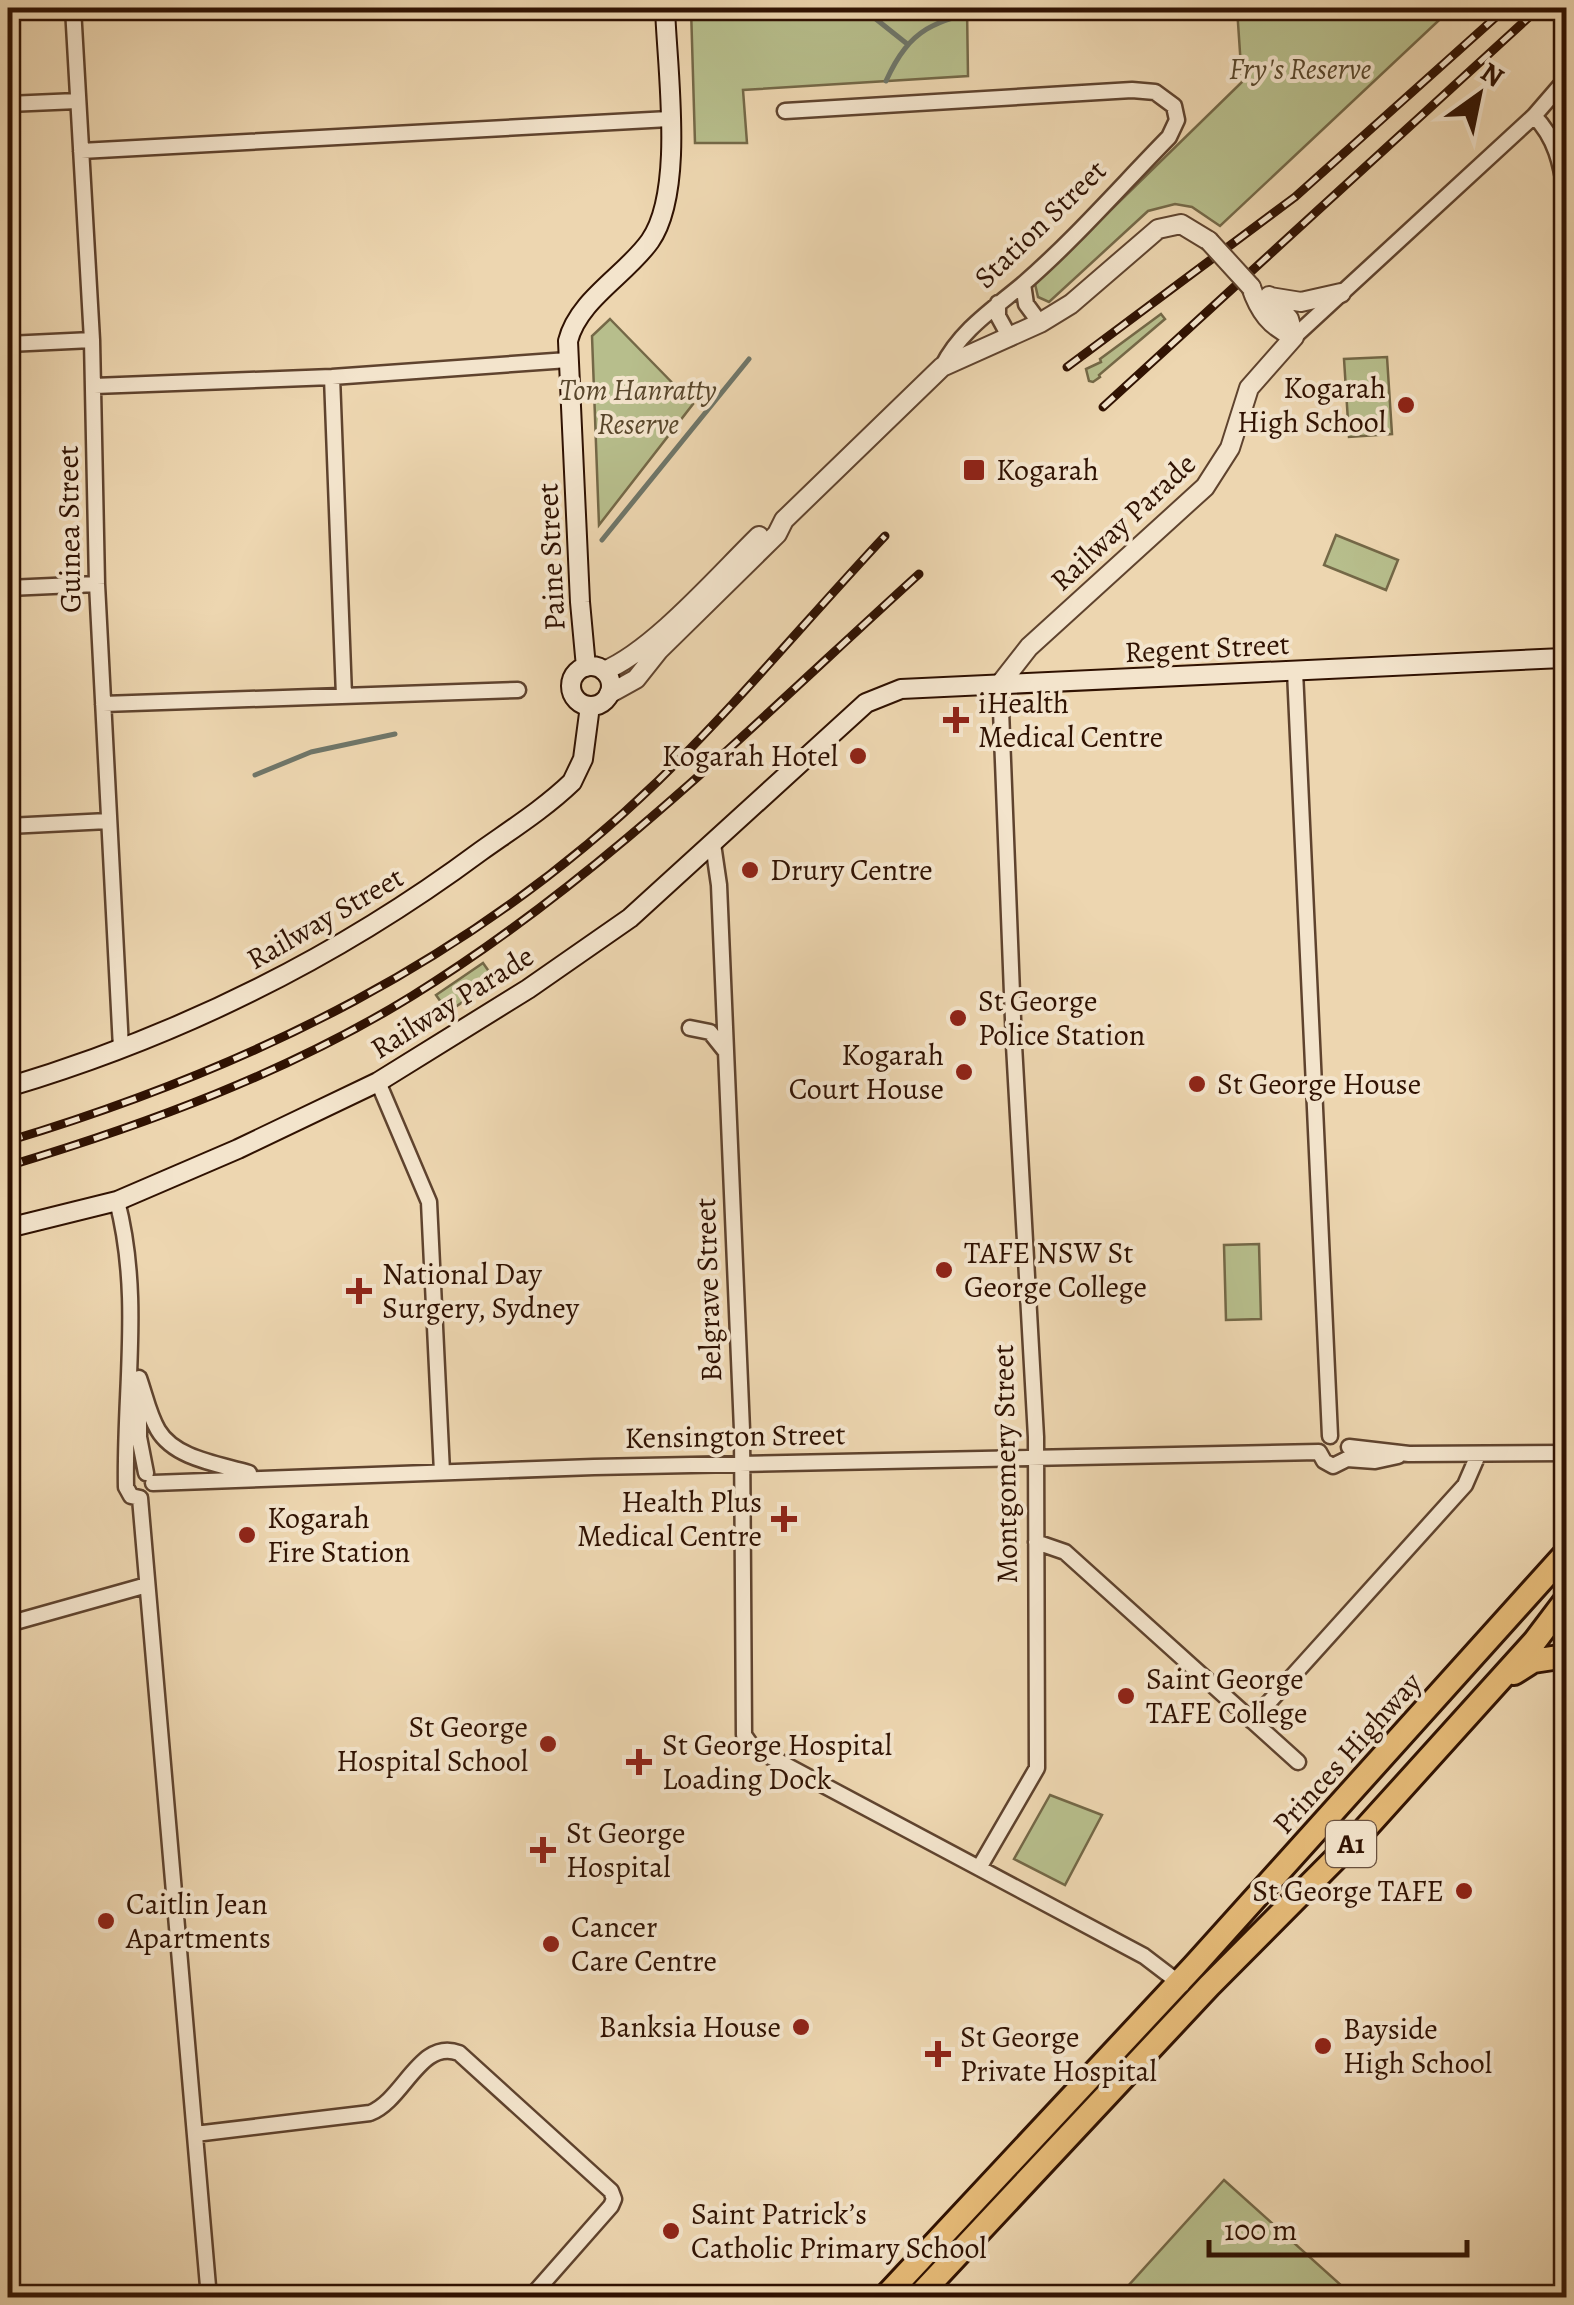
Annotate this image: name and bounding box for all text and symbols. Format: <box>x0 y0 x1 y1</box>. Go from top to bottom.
north arrow <box>1429 45 1529 145</box>
park label: Fry's Reserve <box>1229 49 1372 89</box>
text: N <box>1473 53 1511 96</box>
street label: Station Street <box>965 151 1115 297</box>
place label: Kogarah High School <box>1237 368 1386 442</box>
park label: Tom Hanratty Reserve <box>559 370 717 444</box>
marker: Kogarah High School <box>1395 394 1417 416</box>
street label: Railway Parade <box>1042 444 1204 600</box>
street label: Guinea Street <box>48 445 90 613</box>
place label: Kogarah <box>996 450 1099 490</box>
marker: Kogarah <box>961 457 987 483</box>
street label: Paine Street <box>527 482 575 632</box>
street label: Regent Street <box>1124 624 1291 672</box>
place label: iHealth Medical Centre <box>978 683 1163 757</box>
marker: iHealth Medical Centre <box>943 707 969 733</box>
place label: Kogarah Hotel <box>662 736 838 776</box>
marker: Kogarah Hotel <box>847 745 869 767</box>
place label: Drury Centre <box>770 850 933 890</box>
street label: Railway Street <box>239 857 411 979</box>
marker: Drury Centre <box>739 859 761 881</box>
street label: Railway Parade <box>363 936 541 1068</box>
place label: St George Police Station <box>978 981 1145 1055</box>
marker: St George Police Station <box>947 1007 969 1029</box>
place label: Kogarah Court House <box>789 1035 944 1109</box>
marker: Kogarah Court House <box>953 1061 975 1083</box>
place label: St George House <box>1217 1064 1421 1104</box>
marker: St George House <box>1186 1073 1208 1095</box>
street label: Belgrave Street <box>685 1197 731 1383</box>
place label: TAFE NSW St George College <box>964 1233 1147 1307</box>
place label: National Day Surgery, Sydney <box>382 1254 580 1328</box>
marker: TAFE NSW St George College <box>933 1259 955 1281</box>
marker: National Day Surgery, Sydney <box>346 1278 372 1304</box>
street label: Montgomery Street <box>983 1344 1027 1584</box>
street label: Kensington Street <box>624 1414 846 1458</box>
place label: Health Plus Medical Centre <box>577 1482 762 1556</box>
place label: Kogarah Fire Station <box>267 1498 410 1572</box>
marker: Health Plus Medical Centre <box>771 1506 797 1532</box>
marker: Kogarah Fire Station <box>236 1524 258 1546</box>
place label: Saint George TAFE College <box>1146 1659 1308 1733</box>
street label: Princes Highway <box>1264 1663 1431 1843</box>
marker: Saint George TAFE College <box>1115 1685 1137 1707</box>
place label: St George Hospital School <box>336 1707 528 1781</box>
place label: St George Hospital Loading Dock <box>662 1725 892 1799</box>
marker: St George Hospital School <box>537 1733 559 1755</box>
marker: St George Hospital Loading Dock <box>626 1749 652 1775</box>
place label: St George Hospital <box>566 1813 686 1887</box>
road number: A1 <box>1326 1821 1376 1867</box>
marker: St George Hospital <box>530 1837 556 1863</box>
place label: St George TAFE <box>1252 1871 1444 1911</box>
marker: St George TAFE <box>1453 1880 1475 1902</box>
place label: Caitlin Jean Apartments <box>125 1884 271 1958</box>
place label: Cancer Care Centre <box>571 1907 717 1981</box>
marker: Caitlin Jean Apartments <box>95 1910 117 1932</box>
marker: Cancer Care Centre <box>540 1933 562 1955</box>
place label: Banksia House <box>599 2007 781 2047</box>
place label: Bayside High School <box>1343 2009 1492 2083</box>
marker: Banksia House <box>790 2016 812 2038</box>
place label: St George Private Hospital <box>960 2017 1157 2091</box>
marker: Bayside High School <box>1312 2035 1334 2057</box>
marker: St George Private Hospital <box>925 2041 951 2067</box>
place label: Saint Patrick’s Catholic Primary School <box>691 2194 987 2268</box>
scale bar <box>1209 2195 1466 2257</box>
text: 100 m <box>1224 2210 1297 2250</box>
marker: Saint Patrick’s Catholic Primary School <box>660 2220 682 2242</box>

